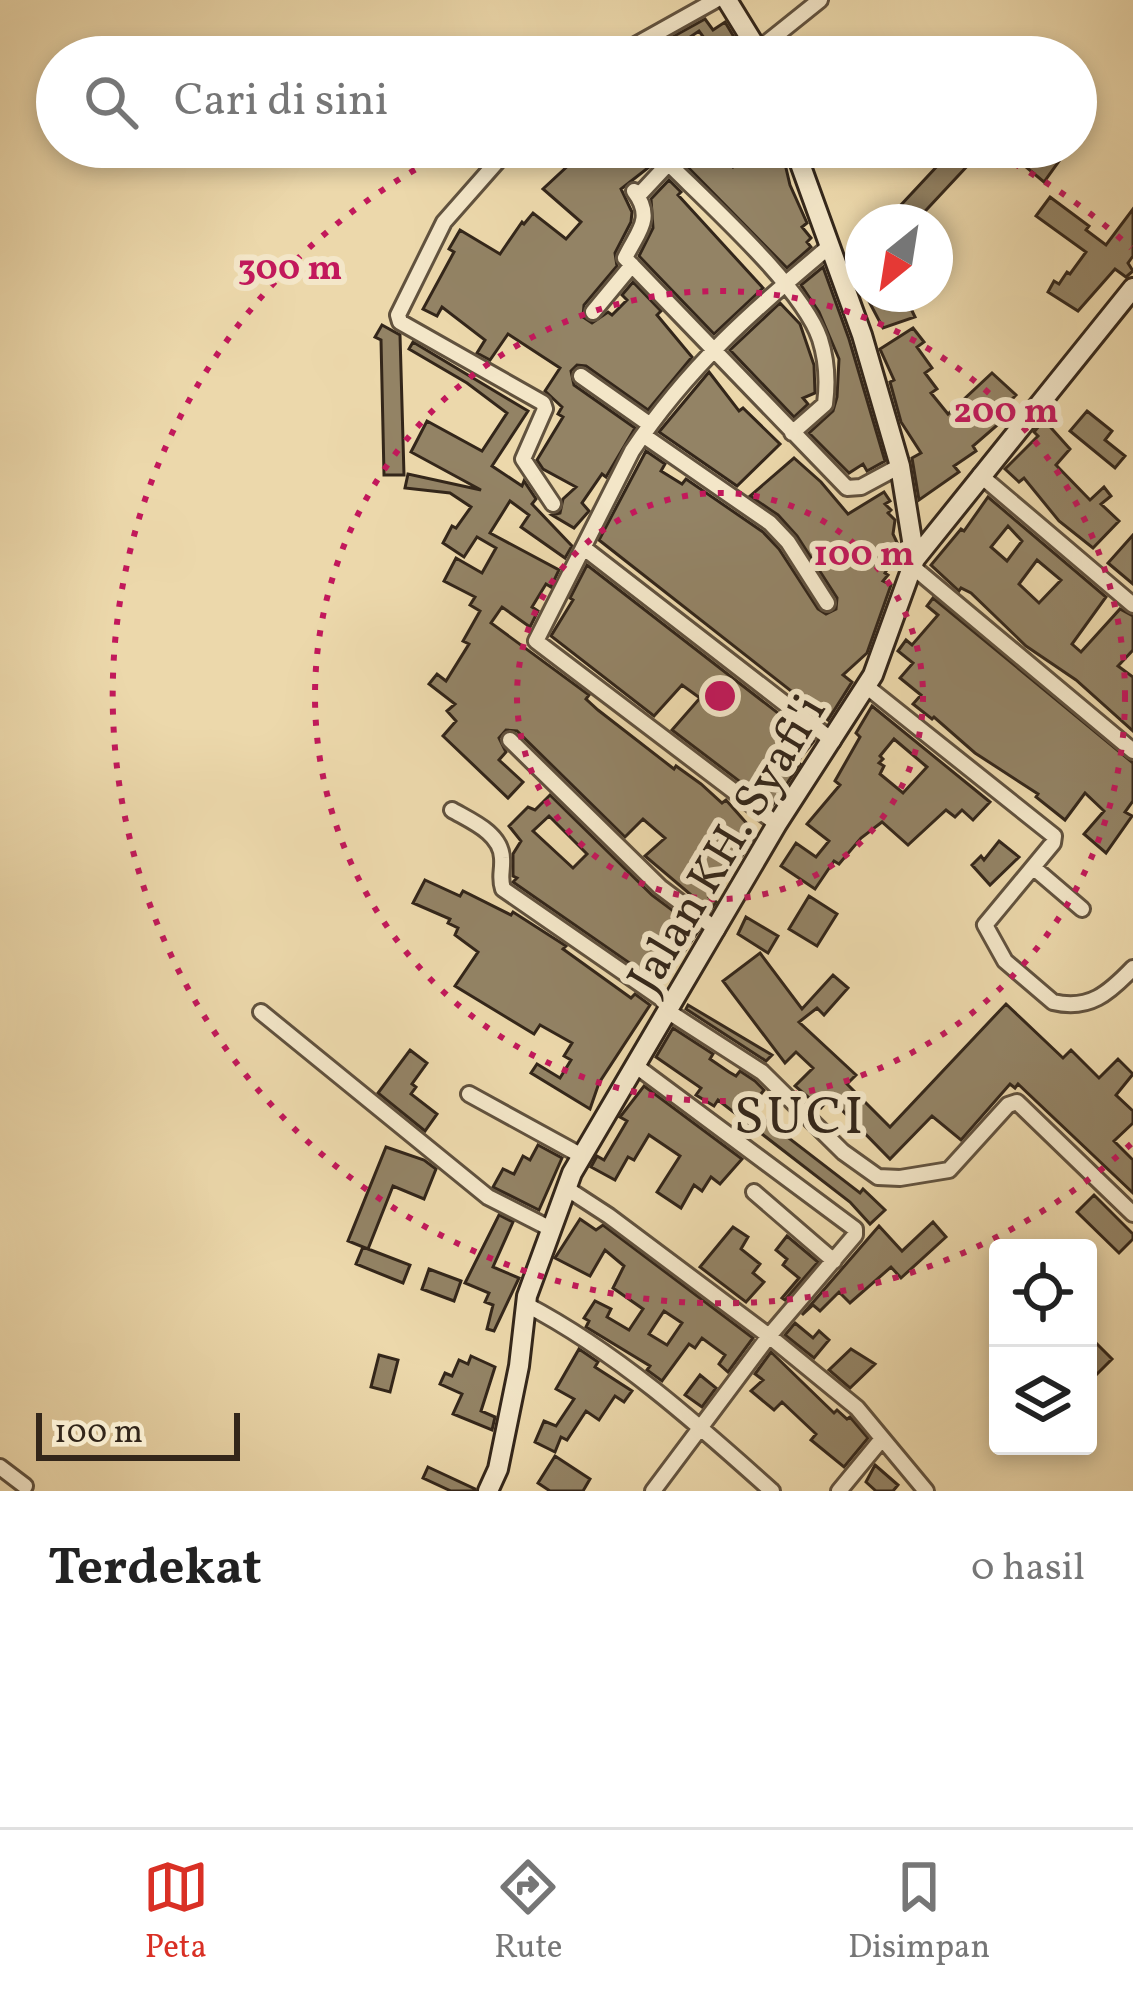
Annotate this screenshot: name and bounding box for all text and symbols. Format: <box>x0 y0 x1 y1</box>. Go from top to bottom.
search box <box>36 36 1097 168</box>
icon: search <box>78 69 144 135</box>
text: Cari di sini <box>174 71 388 134</box>
north arrow <box>845 204 953 312</box>
text: 300 m <box>238 245 342 295</box>
text: 200 m <box>953 388 1059 438</box>
text: 100 m <box>813 531 915 581</box>
centre of rings <box>699 675 741 717</box>
street label: Jalan KH. Syafi'i <box>613 684 844 1007</box>
district label: SUCI <box>734 1082 866 1157</box>
map controls <box>989 1239 1097 1455</box>
button: locate <box>989 1239 1097 1347</box>
button: layers <box>989 1347 1097 1455</box>
scale bar <box>36 1407 240 1460</box>
text: 100 m <box>54 1411 143 1457</box>
text: Terdekat <box>48 1534 262 1605</box>
text: 0 hasil <box>971 1542 1085 1596</box>
tab: Peta <box>143 1854 209 1972</box>
tab: Rute <box>494 1854 562 1972</box>
tab: Disimpan <box>848 1854 990 1972</box>

